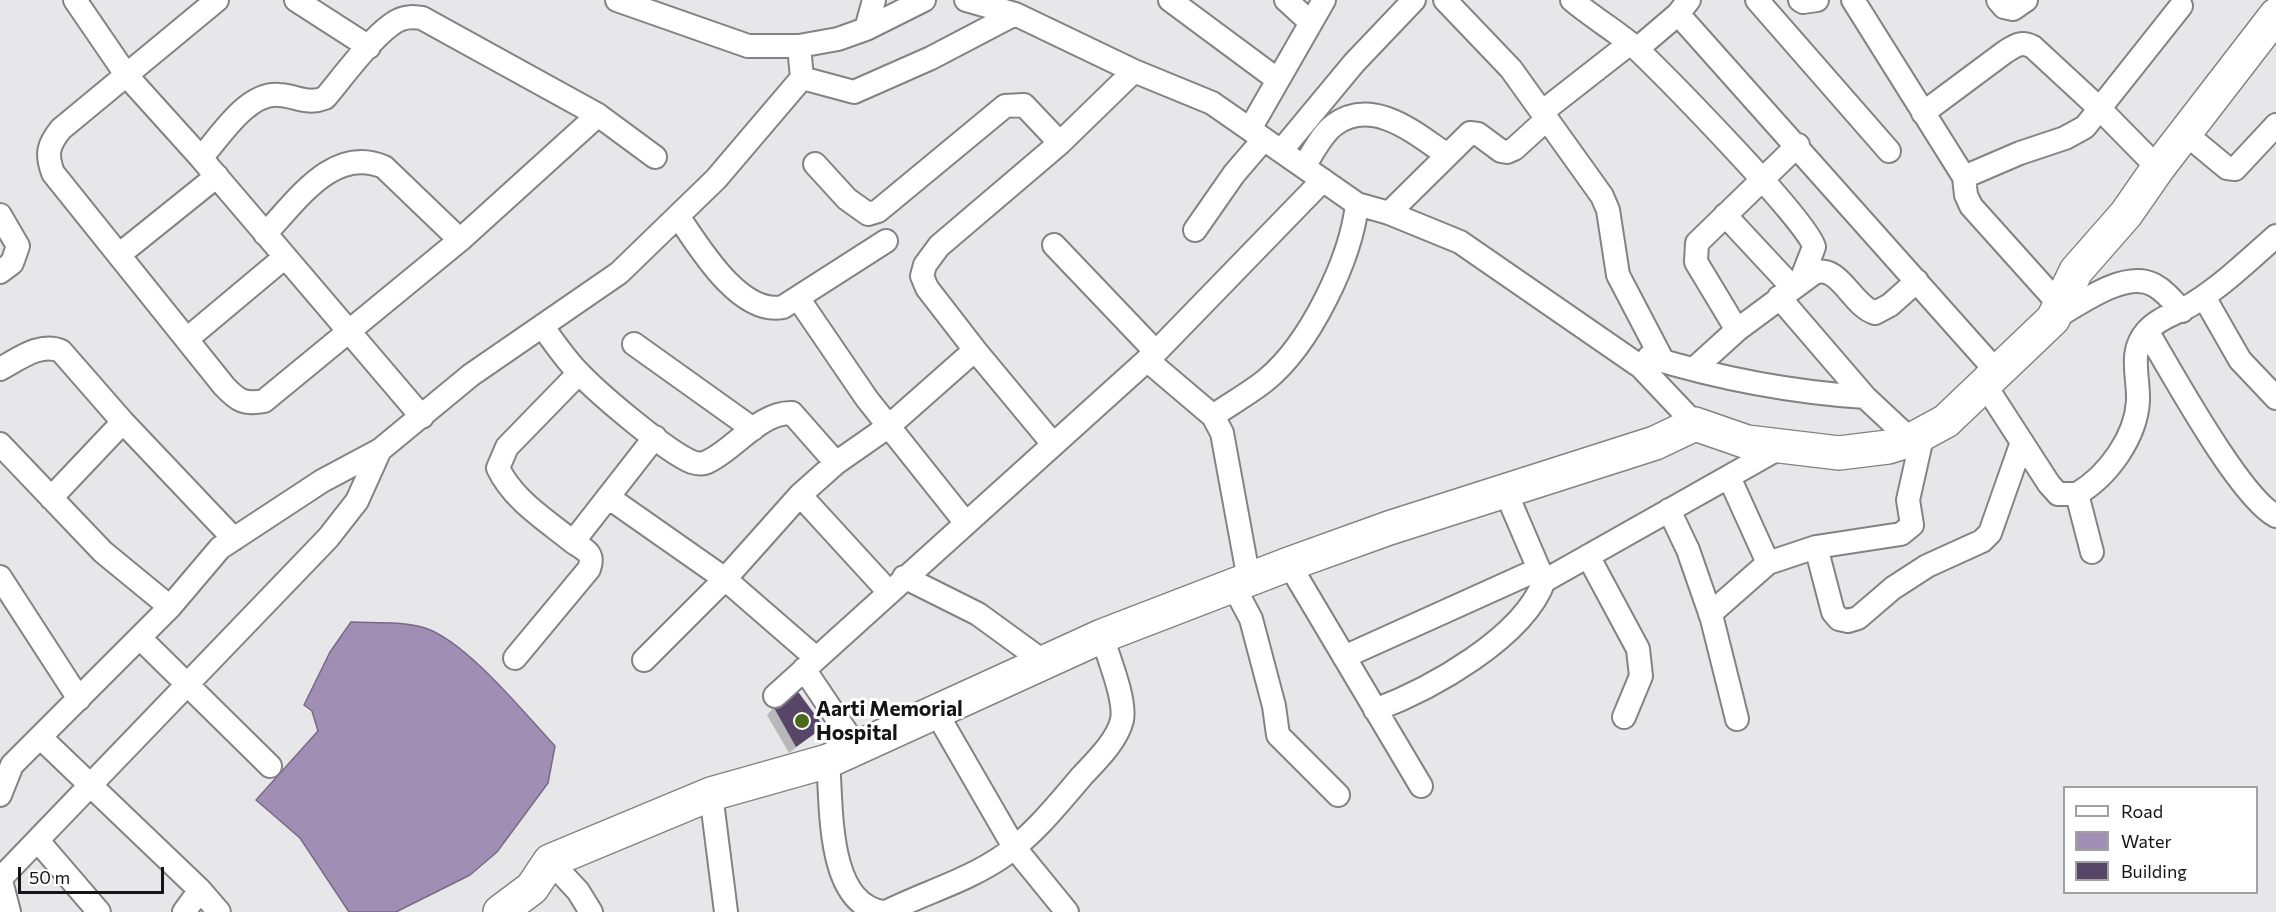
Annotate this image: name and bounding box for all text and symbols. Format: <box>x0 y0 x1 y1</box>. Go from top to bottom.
place label: Aarti Memorial Hospital <box>816 696 963 746</box>
marker: Aarti Memorial Hospital <box>793 712 811 730</box>
legend <box>2063 786 2258 894</box>
text: Road <box>2121 800 2163 822</box>
text: Water <box>2121 830 2172 852</box>
scale bar <box>21 855 166 893</box>
text: Building <box>2121 860 2187 882</box>
text: 50 m <box>29 866 70 888</box>

